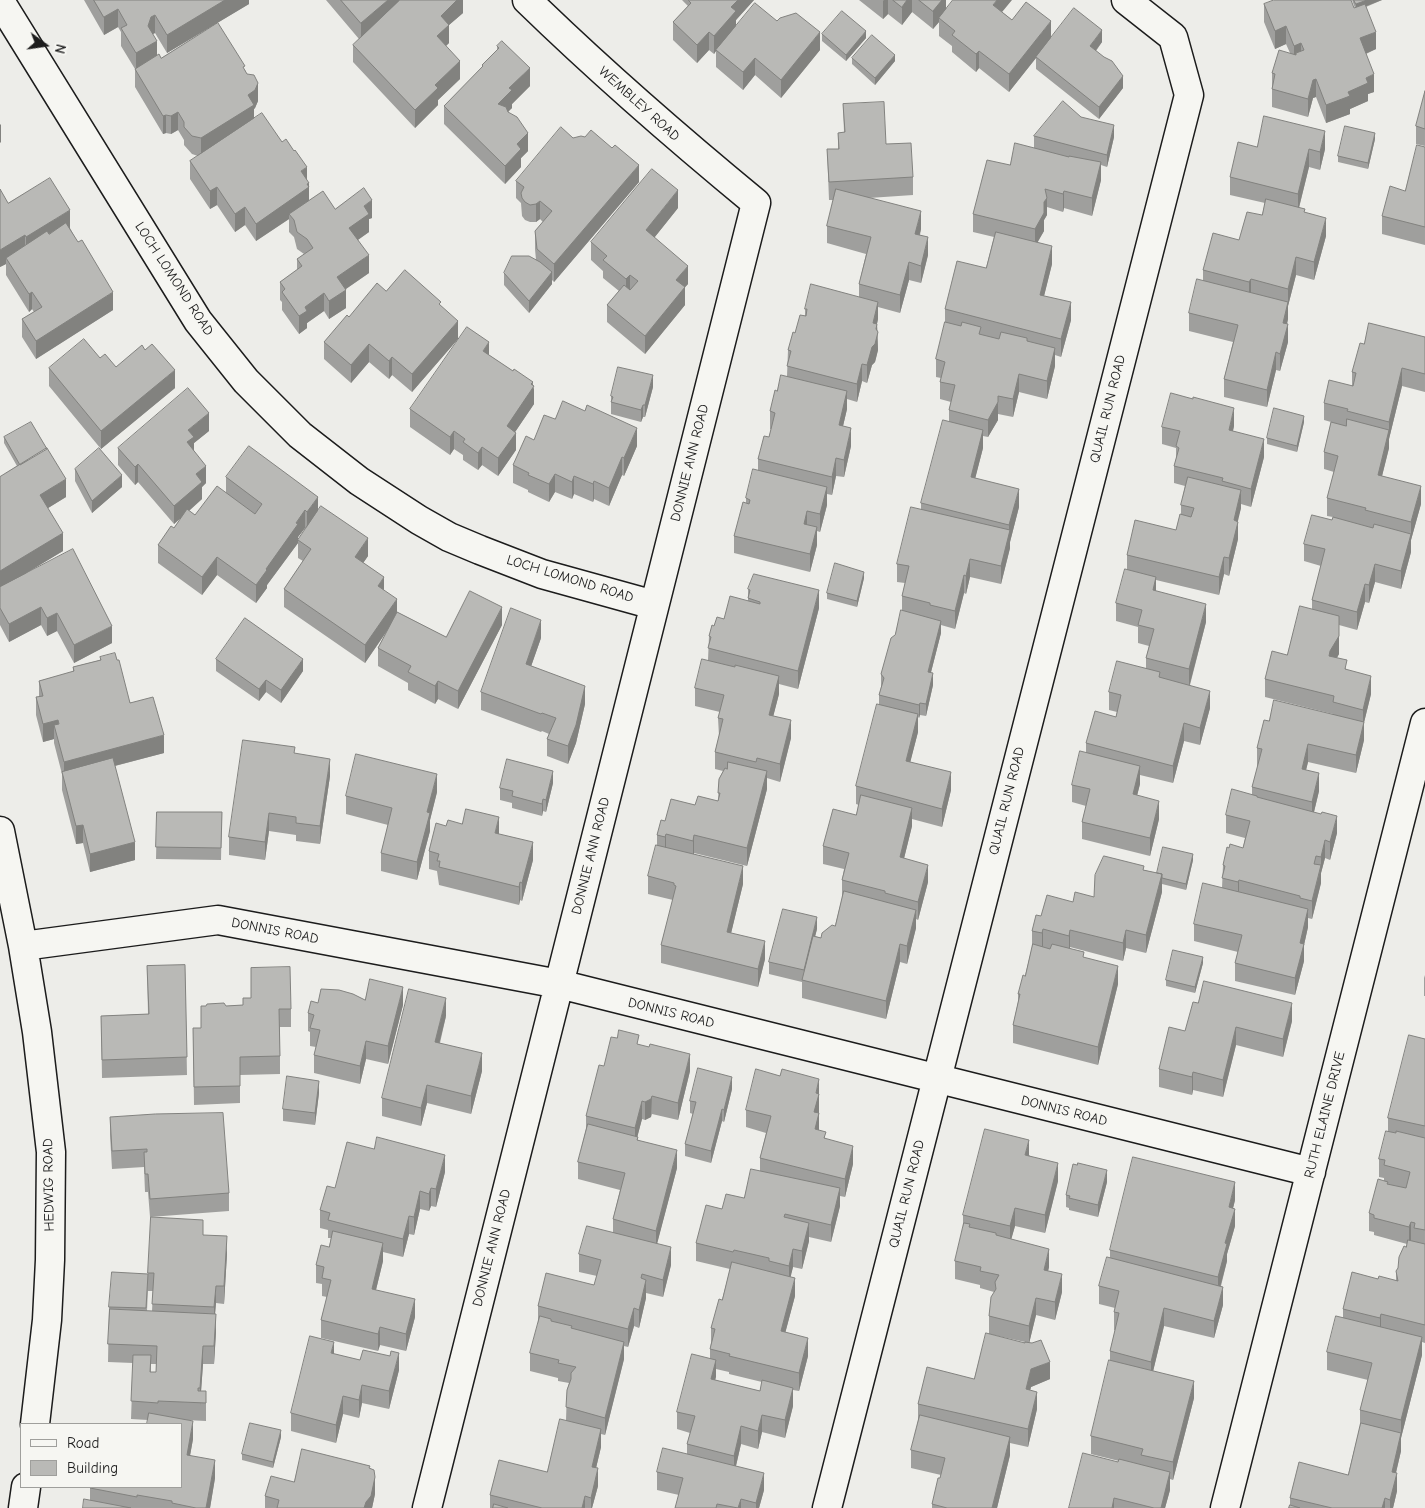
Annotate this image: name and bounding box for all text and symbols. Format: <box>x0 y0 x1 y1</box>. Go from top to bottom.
north arrow <box>20 20 70 70</box>
text: N <box>51 42 69 55</box>
street label: WEMBLEY ROAD <box>595 63 683 145</box>
street label: LOCH LOMOND ROAD <box>131 219 217 339</box>
street label: QUAIL RUN ROAD <box>1086 353 1130 465</box>
street label: DONNIE ANN ROAD <box>667 403 713 523</box>
street label: LOCH LOMOND ROAD <box>504 552 636 606</box>
street label: QUAIL RUN ROAD <box>985 745 1029 857</box>
street label: DONNIE ANN ROAD <box>568 796 614 916</box>
street label: DONNIS ROAD <box>230 914 320 948</box>
street label: DONNIS ROAD <box>626 994 716 1032</box>
street label: RUTH ELAINE DRIVE <box>1301 1050 1349 1180</box>
street label: DONNIS ROAD <box>1019 1092 1109 1130</box>
street label: HEDWIG ROAD <box>40 1138 58 1232</box>
street label: QUAIL RUN ROAD <box>885 1138 929 1250</box>
street label: DONNIE ANN ROAD <box>469 1188 515 1308</box>
legend <box>20 1423 182 1488</box>
text: Road <box>67 1434 99 1452</box>
text: Building <box>67 1459 118 1477</box>

